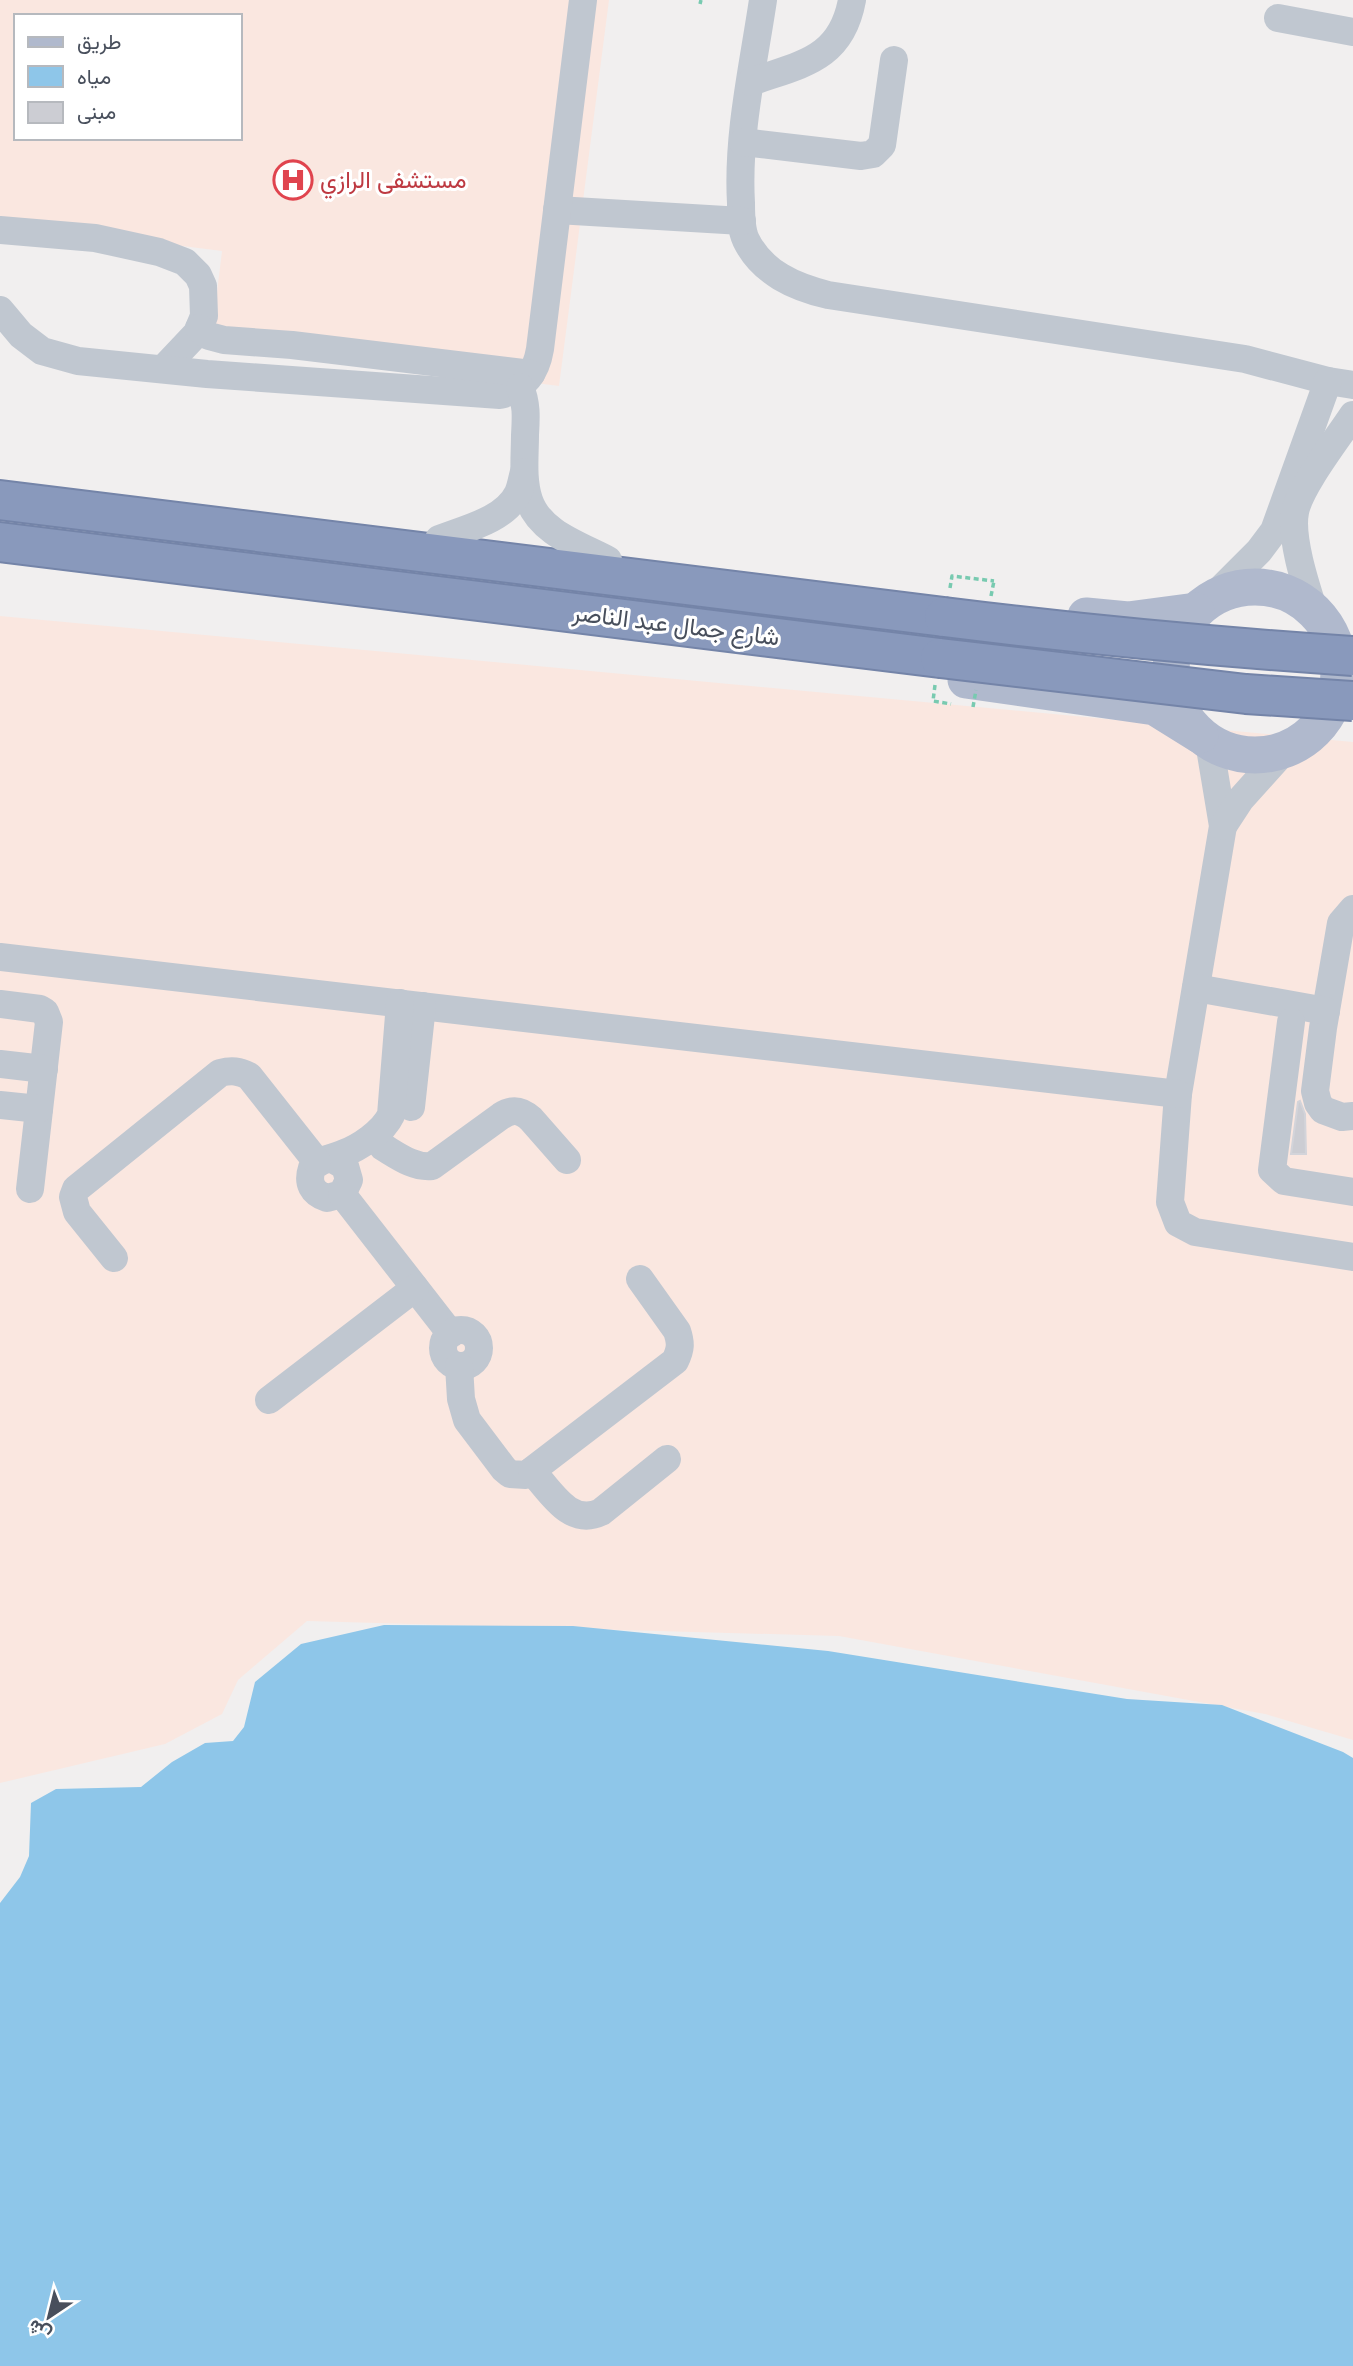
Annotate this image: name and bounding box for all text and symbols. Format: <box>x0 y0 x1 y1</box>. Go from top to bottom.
legend <box>14 14 242 140</box>
text: طريق <box>77 27 122 55</box>
text: مياه <box>77 62 111 90</box>
text: مبنى <box>77 97 116 125</box>
hospital icon: مستشفى الرازي <box>272 159 314 201</box>
place label: مستشفى الرازي <box>320 162 467 199</box>
street label: شارع جمال عبد الناصر <box>570 594 782 654</box>
north arrow <box>14 2282 84 2352</box>
text: ش <box>22 2314 56 2348</box>

